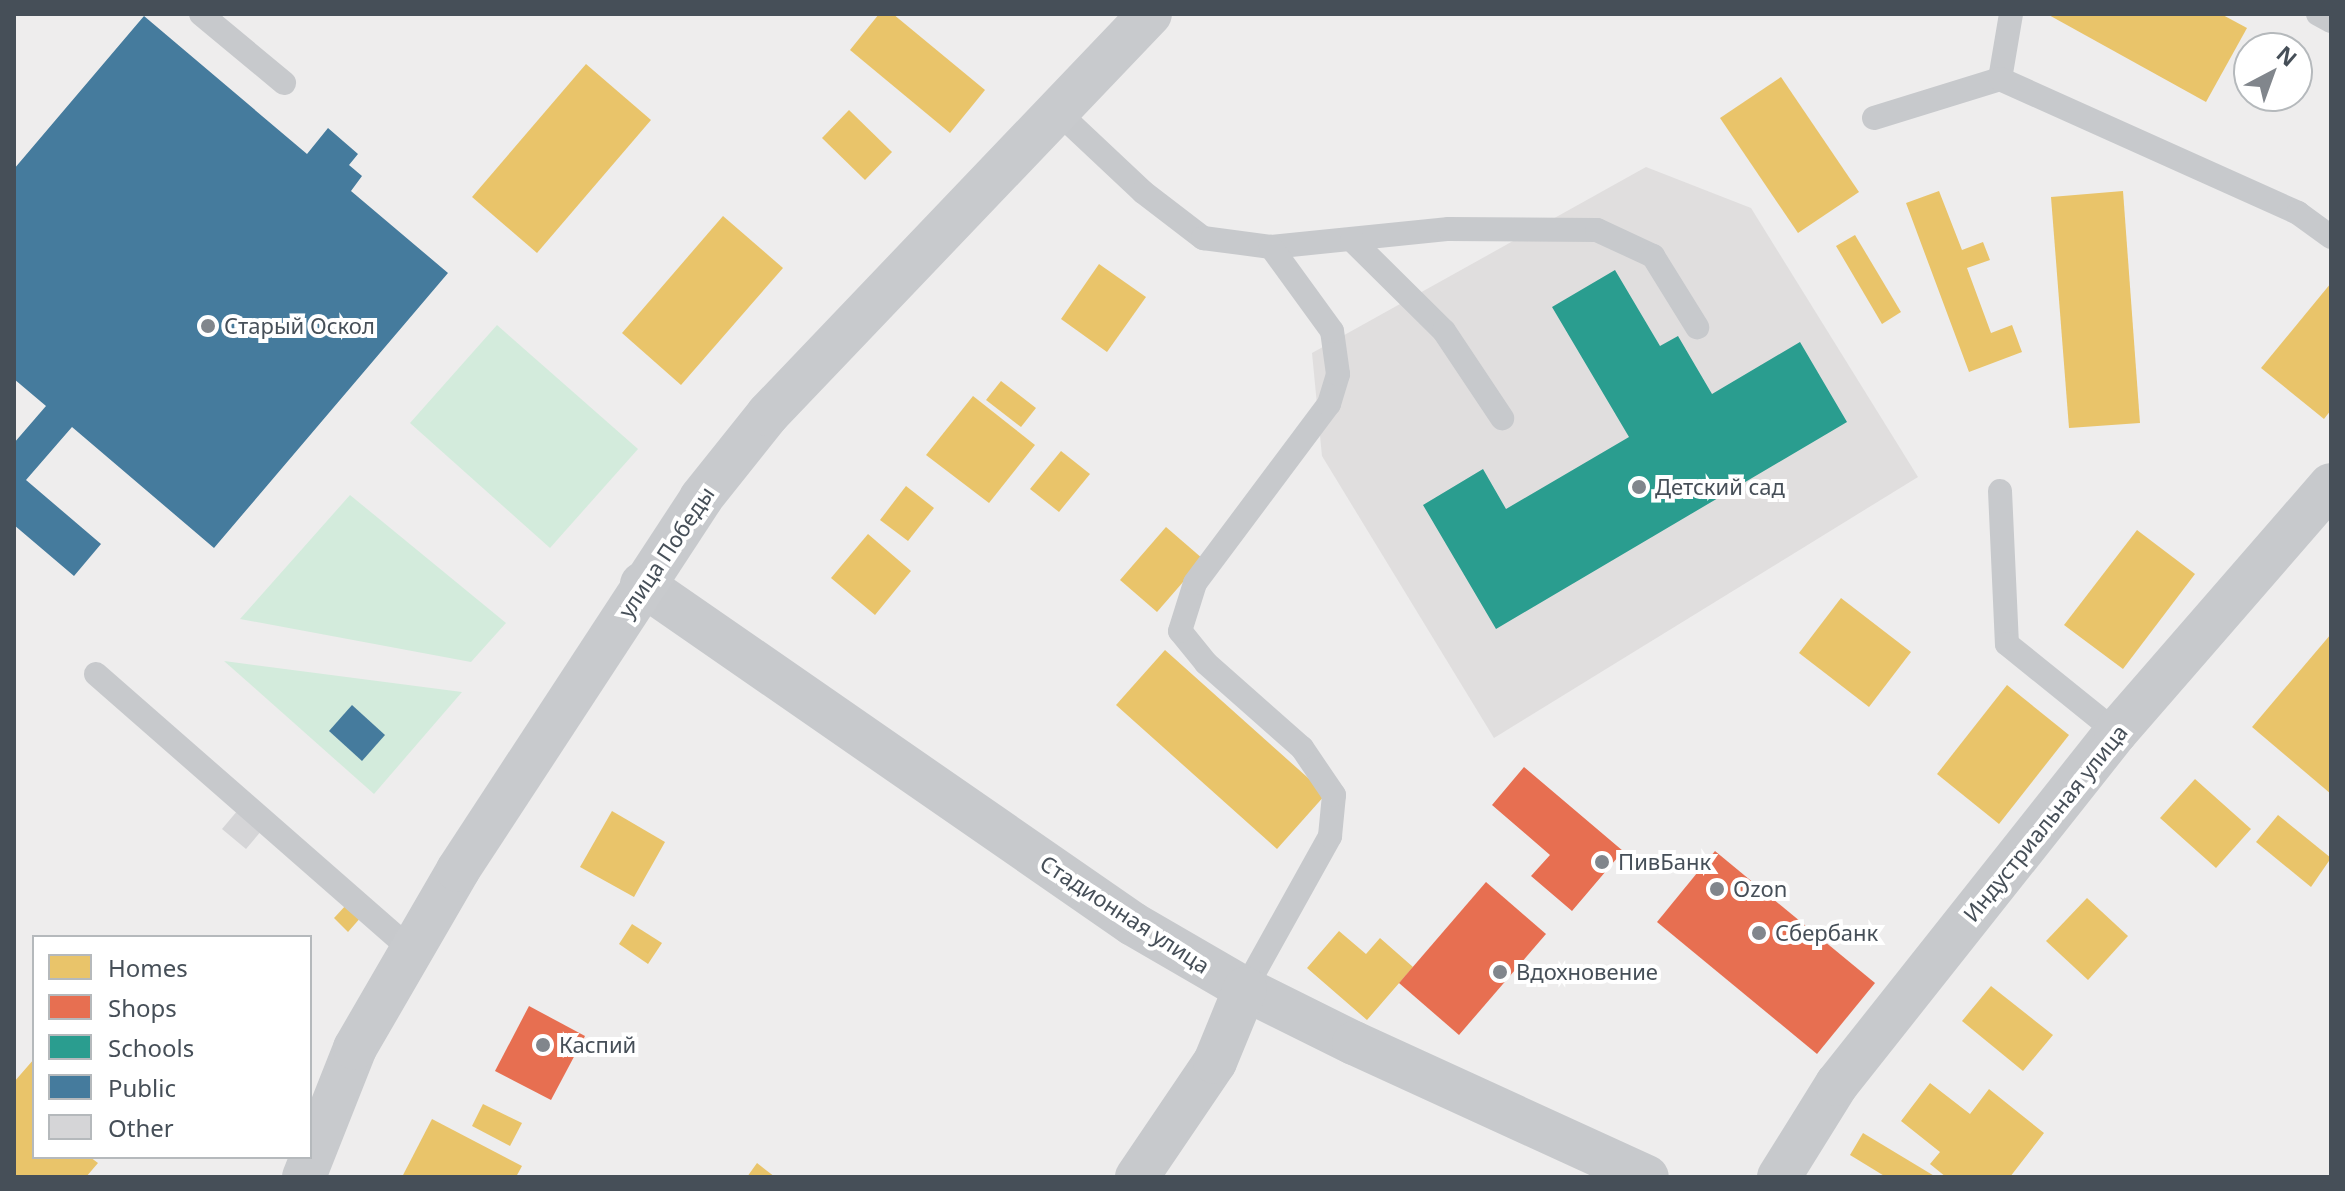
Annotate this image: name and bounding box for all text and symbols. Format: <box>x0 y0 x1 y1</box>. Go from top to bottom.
north arrow <box>2233 32 2313 112</box>
text: N <box>2271 38 2304 73</box>
place label: Старый Оскол <box>224 313 375 339</box>
marker: Старый Оскол <box>199 317 217 335</box>
place label: Детский сад <box>1655 474 1785 500</box>
marker: Детский сад <box>1630 478 1648 496</box>
street label: улица Победы <box>612 481 720 623</box>
street label: Индустриальная улица <box>1957 719 2133 927</box>
street label: Стадионная улица <box>1035 849 1215 979</box>
place label: ПивБанк <box>1618 849 1711 875</box>
marker: ПивБанк <box>1593 853 1611 871</box>
place label: Ozon <box>1733 876 1787 902</box>
marker: Ozon <box>1708 880 1726 898</box>
place label: Сбербанк <box>1775 920 1878 946</box>
marker: Сбербанк <box>1750 924 1768 942</box>
legend <box>32 935 312 1159</box>
text: Homes <box>108 951 188 984</box>
place label: Вдохновение <box>1516 959 1658 985</box>
marker: Вдохновение <box>1491 963 1509 981</box>
text: Shops <box>108 991 177 1024</box>
text: Schools <box>108 1031 194 1064</box>
place label: Каспий <box>559 1032 636 1058</box>
marker: Каспий <box>534 1036 552 1054</box>
text: Public <box>108 1071 176 1104</box>
text: Other <box>108 1111 174 1144</box>

